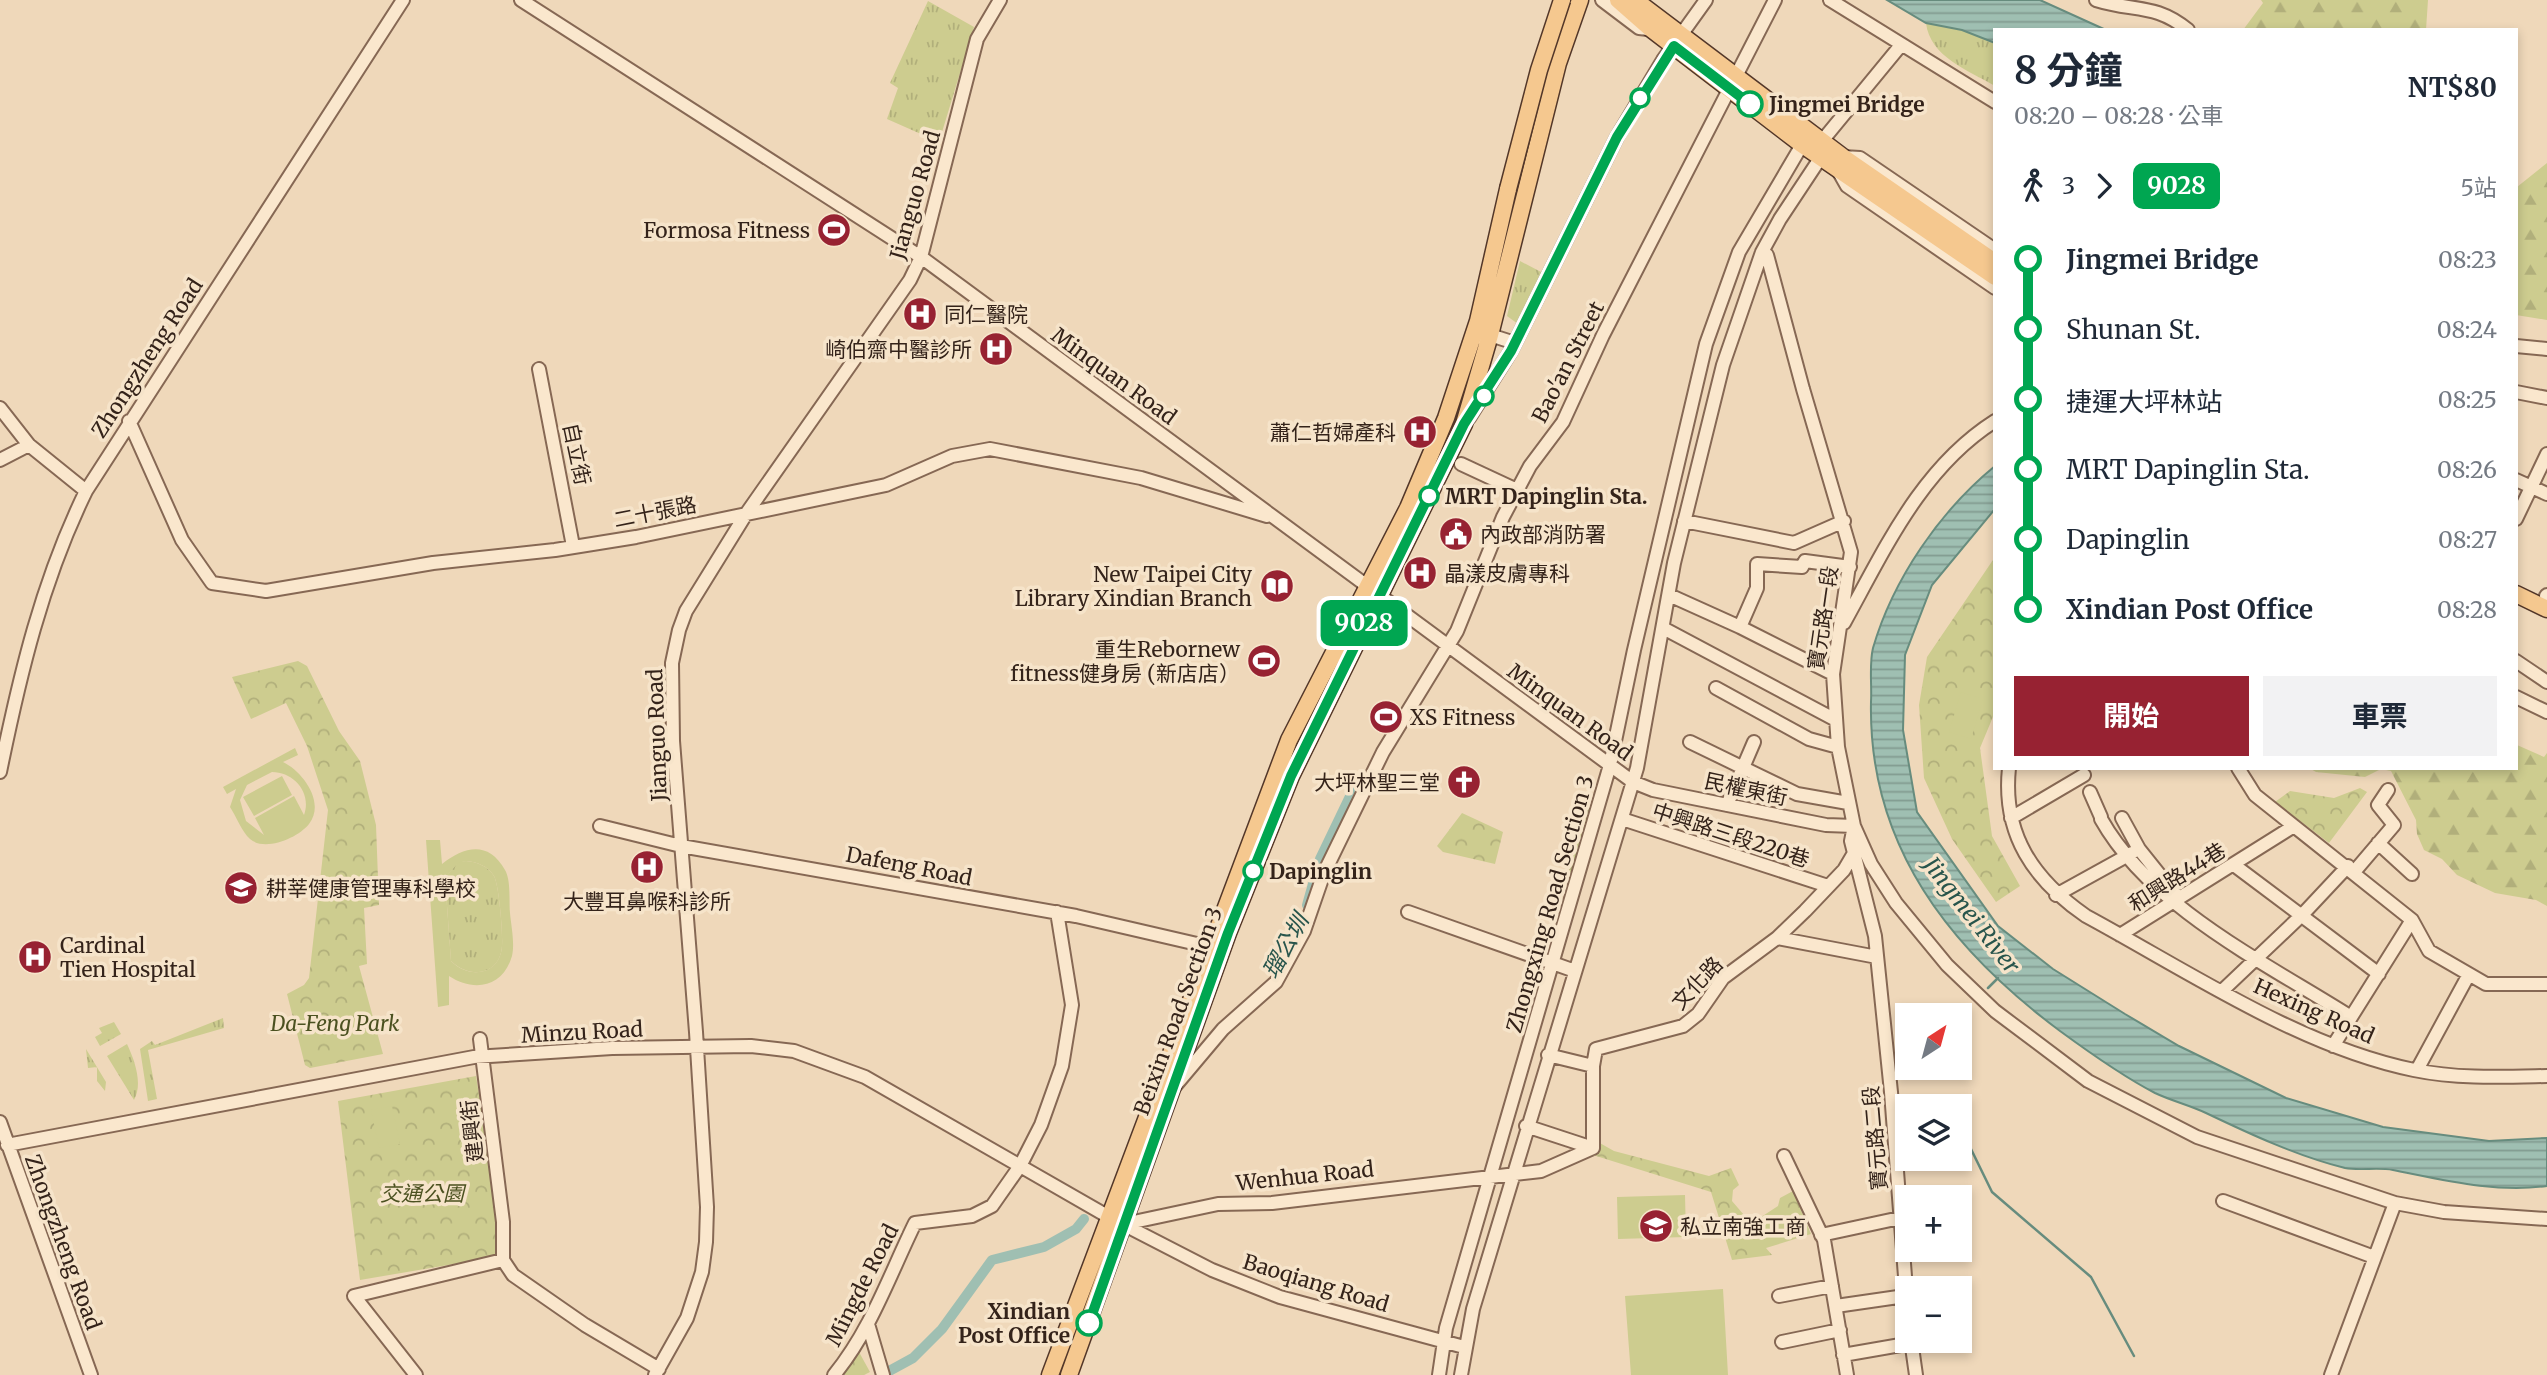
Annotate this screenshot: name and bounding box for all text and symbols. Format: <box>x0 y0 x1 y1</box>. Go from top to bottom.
text: 8 分鐘 <box>2014 47 2123 94</box>
text: NT$80 <box>2408 71 2497 104</box>
unlabelled marker <box>1630 88 1650 108</box>
marker: Jingmei Bridge <box>1737 91 1763 117</box>
place label: Jingmei Bridge <box>1768 91 1925 118</box>
text: 08:20 – 08:28 · 公車 <box>2014 101 2224 130</box>
street label: Jianguo Road <box>883 127 946 264</box>
icon: walk <box>2014 167 2052 205</box>
icon: forward <box>2085 167 2123 205</box>
text: 9028 <box>2147 170 2206 201</box>
text: 3 <box>2062 171 2075 200</box>
text: 5站 <box>2461 173 2497 202</box>
sports icon: Formosa Fitness <box>815 211 853 249</box>
place label: Formosa Fitness <box>643 217 810 244</box>
text: Jingmei Bridge <box>2066 243 2259 276</box>
text: 08:23 <box>2438 245 2497 274</box>
street label: Zhongzheng Road <box>85 273 209 443</box>
hospital icon: 同仁醫院 <box>901 295 939 333</box>
street label: Bao'an Street <box>1526 297 1610 427</box>
place label: 同仁醫院 <box>944 301 1028 328</box>
text: Shunan St. <box>2066 313 2201 346</box>
text: 08:24 <box>2437 315 2497 344</box>
street label: Minquan Road <box>1046 322 1182 431</box>
hospital icon: 崎伯齋中醫診所 <box>977 330 1015 368</box>
place label: 崎伯齋中醫診所 <box>825 336 972 363</box>
text: 捷運大坪林站 <box>2066 385 2222 418</box>
text: 08:25 <box>2438 385 2497 414</box>
unlabelled marker <box>1474 386 1494 406</box>
hospital icon: 蕭仁哲婦產科 <box>1401 413 1439 451</box>
place label: 蕭仁哲婦產科 <box>1270 419 1396 446</box>
street label: 自立街 <box>557 420 597 488</box>
text: MRT Dapinglin Sta. <box>2066 453 2310 486</box>
text: 08:26 <box>2437 455 2497 484</box>
place label: MRT Dapinglin Sta. <box>1445 483 1648 510</box>
marker: MRT Dapinglin Sta. <box>1419 486 1439 506</box>
street label: 二十張路 <box>611 491 699 533</box>
public building icon: 內政部消防署 <box>1437 515 1475 553</box>
place label: 內政部消防署 <box>1480 521 1606 548</box>
text: Dapinglin <box>2066 523 2190 556</box>
text: 08:27 <box>2438 525 2497 554</box>
hospital icon: 晶漾皮膚專科 <box>1401 554 1439 592</box>
place label: 晶漾皮膚專科 <box>1444 560 1570 587</box>
place label: New Taipei City Library Xindian Branch <box>1015 561 1253 612</box>
street label: 寶元路一段 <box>1802 564 1844 672</box>
library icon: New Taipei City Library Xindian Branch <box>1258 567 1296 605</box>
text: Xindian Post Office <box>2066 593 2313 626</box>
text: 08:28 <box>2437 595 2497 624</box>
line badge: 9028 <box>1315 600 1413 646</box>
text: 9028 <box>1335 607 1393 638</box>
place label: 重生Rebornew fitness健身房 (新店店） <box>1010 636 1240 687</box>
sports icon: 重生Rebornew fitness健身房 (新店店） <box>1245 642 1283 680</box>
street label: Minquan Road <box>1502 658 1638 767</box>
street label: Jianguo Road <box>641 668 673 803</box>
button: 開始 <box>2014 676 2249 756</box>
button: 車票 <box>2263 676 2497 756</box>
sports icon: XS Fitness <box>1367 698 1405 736</box>
place label: XS Fitness <box>1410 704 1515 731</box>
church icon: 大坪林聖三堂 <box>1445 763 1483 801</box>
street label: 民權東街 <box>1702 767 1790 811</box>
place label: 大坪林聖三堂 <box>1314 769 1440 796</box>
street label: Zhongxing Road Section 3 <box>1500 772 1600 1036</box>
street label: 中興路三段220巷 <box>1649 797 1813 873</box>
street label: 和興路44巷 <box>2123 836 2231 918</box>
street label: Dafeng Road <box>844 841 975 892</box>
hospital icon: 大豐耳鼻喉科診所 <box>628 848 666 886</box>
water label: Jingmei River <box>1916 849 2027 979</box>
place label: Dapinglin <box>1269 858 1372 885</box>
marker: Dapinglin <box>1243 861 1263 881</box>
school or university icon: 耕莘健康管理專科學校 <box>222 869 260 907</box>
place label: 耕莘健康管理專科學校 <box>266 875 476 902</box>
place label: 大豐耳鼻喉科診所 <box>563 888 731 915</box>
street label: Beixin Road Section 3 <box>1128 903 1228 1119</box>
water label: 瑠公圳 <box>1256 906 1316 983</box>
place label: Cardinal Tien Hospital <box>60 932 196 983</box>
hospital icon: Cardinal Tien Hospital <box>16 938 54 976</box>
street label: 文化路 <box>1666 951 1728 1015</box>
street label: Hexing Road <box>2249 972 2379 1050</box>
north arrow <box>1895 1003 1972 1080</box>
map controls <box>1895 1003 1972 1353</box>
park label: Da-Feng Park <box>269 1010 400 1037</box>
street label: Minzu Road <box>520 1015 644 1049</box>
street label: 寶元路二段 <box>1857 1085 1893 1191</box>
button: layers <box>1895 1094 1972 1171</box>
street label: 建興街 <box>455 1098 489 1164</box>
street label: Zhongzheng Road <box>19 1151 107 1334</box>
street label: Wenhua Road <box>1234 1155 1376 1197</box>
park label: 交通公園 <box>380 1180 467 1207</box>
button: + <box>1895 1185 1972 1262</box>
school or university icon: 私立南強工商 <box>1637 1207 1675 1245</box>
place label: 私立南強工商 <box>1680 1213 1806 1240</box>
street label: Mingde Road <box>820 1219 904 1351</box>
street label: Baoqiang Road <box>1240 1248 1393 1318</box>
button: − <box>1895 1276 1972 1353</box>
place label: Xindian Post Office <box>958 1298 1070 1349</box>
marker: Xindian Post Office <box>1076 1310 1102 1336</box>

